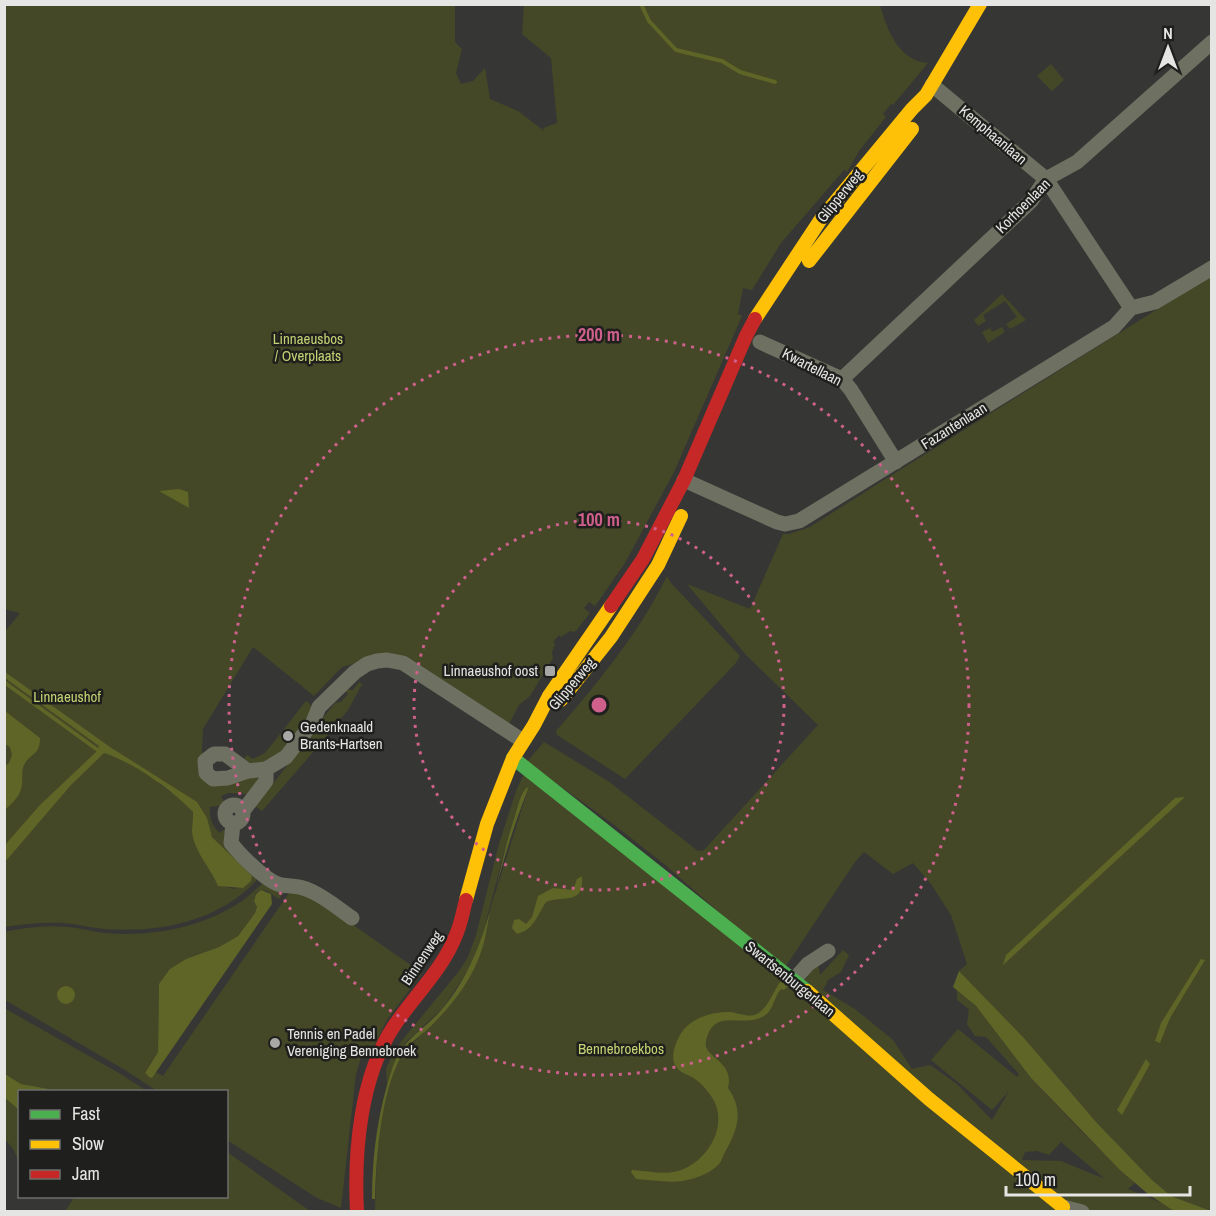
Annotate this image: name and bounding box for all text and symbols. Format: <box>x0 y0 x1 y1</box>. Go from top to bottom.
north arrow <box>1138 18 1198 78</box>
text: N <box>1163 22 1173 44</box>
street label: Kemphaanlaan <box>955 100 1032 169</box>
street label: Glipperweg <box>812 165 868 227</box>
street label: Korhoenlaan <box>991 174 1055 238</box>
text: 200 m <box>578 322 620 347</box>
park label: Linnaeusbos / Overplaats <box>273 328 343 366</box>
street label: Kwartellaan <box>779 343 846 390</box>
street label: Fazantenlaan <box>917 397 991 454</box>
text: 100 m <box>578 507 620 532</box>
street label: Glipperweg <box>543 653 600 715</box>
place label: Linnaeushof oost <box>444 660 539 681</box>
marker: Linnaeushof oost <box>543 664 557 678</box>
park label: Linnaeushof <box>33 686 101 707</box>
centre of rings <box>589 695 609 715</box>
place label: Gedenknaald Brants-Hartsen <box>300 716 383 754</box>
marker: Gedenknaald Brants-Hartsen <box>281 729 295 743</box>
street label: Binnenweg <box>396 926 448 989</box>
street label: Swartsenburgerlaan <box>741 936 840 1021</box>
place label: Tennis en Padel Vereniging Bennebroek <box>287 1023 417 1061</box>
marker: Tennis en Padel Vereniging Bennebroek <box>268 1036 282 1050</box>
park label: Bennebroekbos <box>578 1038 664 1059</box>
legend <box>18 1090 228 1198</box>
text: Fast <box>72 1101 100 1126</box>
text: Slow <box>72 1131 104 1156</box>
scale bar <box>1006 1159 1190 1197</box>
text: Jam <box>72 1161 100 1186</box>
text: 100 m <box>1015 1167 1056 1192</box>

